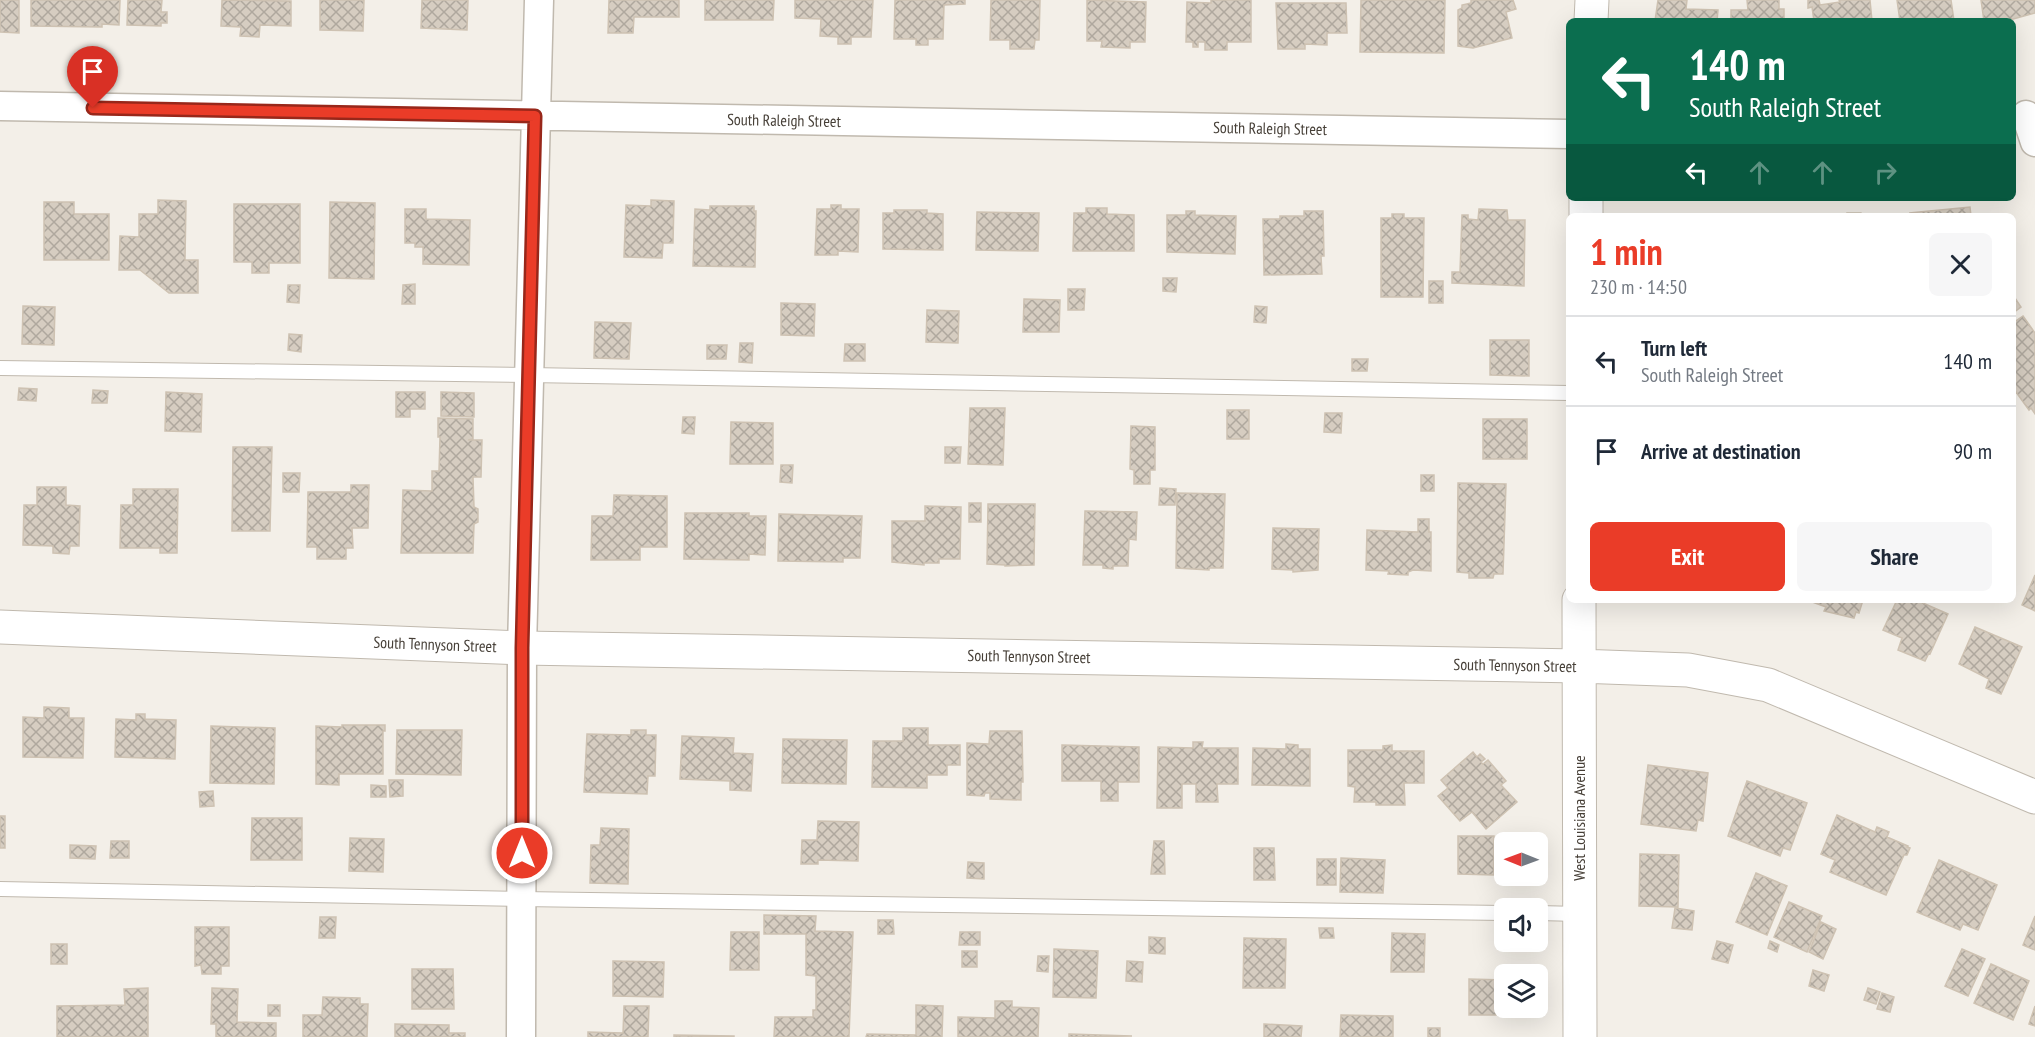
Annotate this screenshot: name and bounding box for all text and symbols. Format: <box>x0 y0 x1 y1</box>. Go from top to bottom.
text: 140 m <box>1689 37 1786 92</box>
icon: left <box>1590 42 1668 120</box>
pin <box>67 46 118 108</box>
icon: arrive <box>76 55 109 88</box>
text: South Raleigh Street <box>1689 90 1881 124</box>
street label: South Raleigh Street <box>727 109 842 131</box>
street label: South Raleigh Street <box>1213 117 1328 139</box>
icon: left <box>1680 156 1713 189</box>
icon: ahead <box>1743 156 1776 189</box>
icon: ahead <box>1806 156 1839 189</box>
icon: right <box>1869 156 1902 189</box>
text: 1 min <box>1590 228 1663 275</box>
button: close <box>1929 233 1992 296</box>
text: 230 m · 14:50 <box>1590 274 1687 300</box>
text: Turn left <box>1641 334 1707 362</box>
icon: left <box>1590 345 1623 378</box>
text: 140 m <box>1943 347 1992 375</box>
text: South Raleigh Street <box>1641 362 1783 388</box>
icon: arrive <box>1590 435 1623 468</box>
text: Arrive at destination <box>1641 437 1801 465</box>
text: 90 m <box>1953 437 1992 465</box>
button: Exit <box>1590 522 1785 591</box>
button: Share <box>1797 522 1992 591</box>
street label: South Tennyson Street <box>373 632 497 656</box>
street label: South Tennyson Street <box>967 645 1091 667</box>
street label: South Tennyson Street <box>1453 654 1577 676</box>
street label: West Louisiana Avenue <box>1569 755 1589 881</box>
position arrow <box>490 821 554 885</box>
north arrow <box>1494 832 1548 886</box>
map controls <box>1494 832 1548 1018</box>
button: sound <box>1494 898 1548 952</box>
button: layers <box>1494 964 1548 1018</box>

